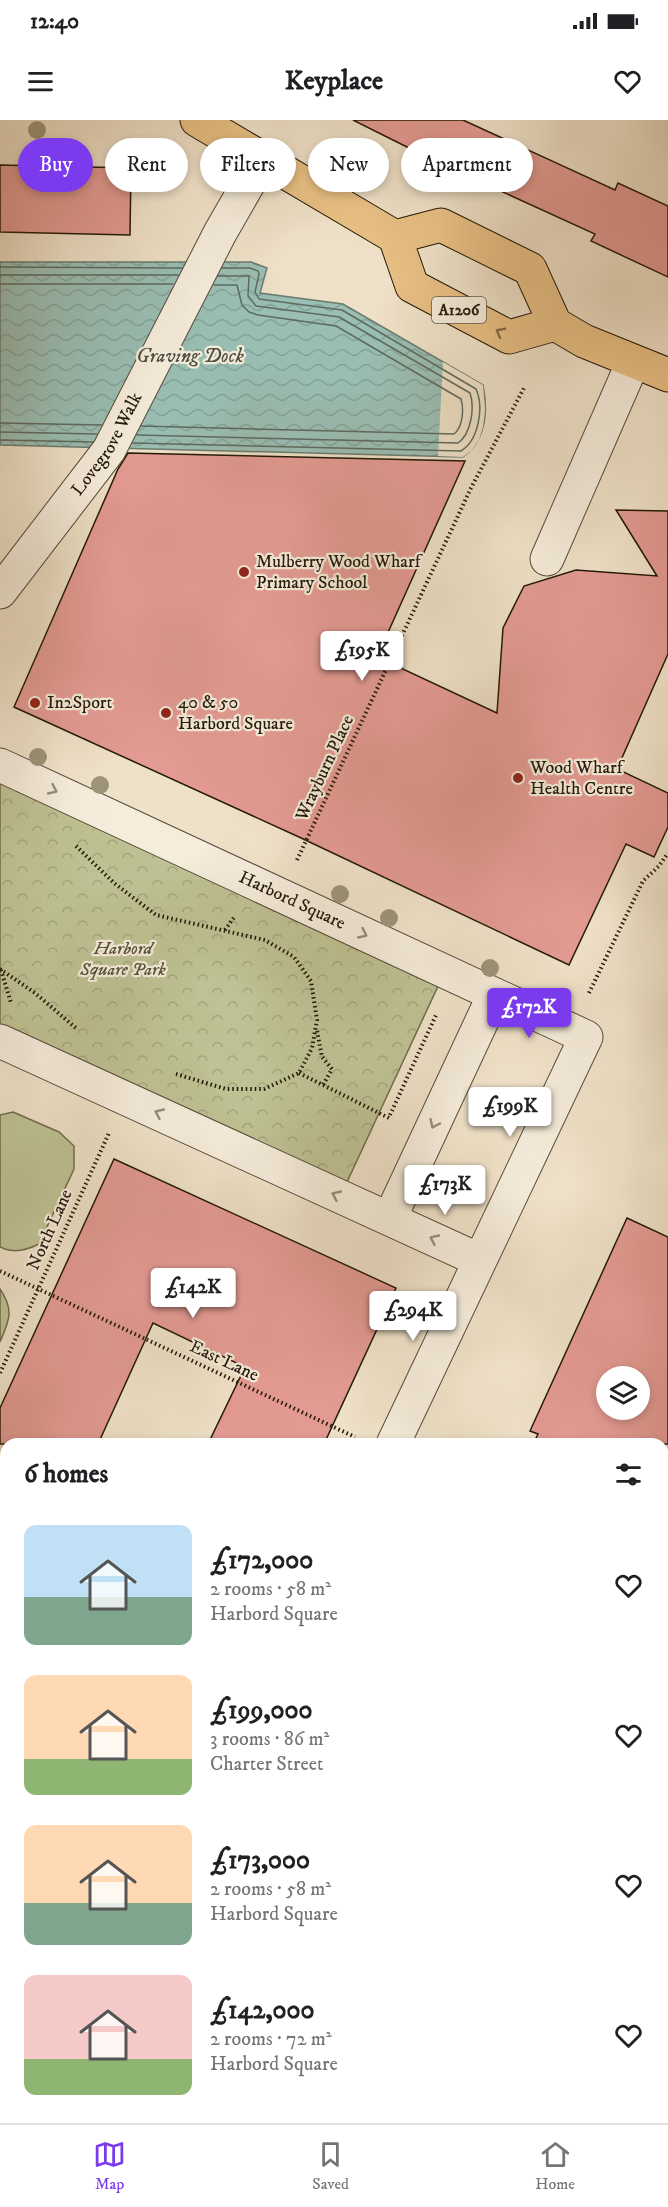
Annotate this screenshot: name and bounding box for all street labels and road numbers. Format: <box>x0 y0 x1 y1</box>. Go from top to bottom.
road number: A1206 <box>432 297 486 323</box>
street label: Lovegrove Walk <box>67 389 147 500</box>
street label: Wrayburn Place <box>291 712 359 825</box>
street label: Harbord Square <box>235 866 349 935</box>
street label: North Lane <box>22 1186 78 1274</box>
street label: East Lane <box>186 1336 262 1386</box>

